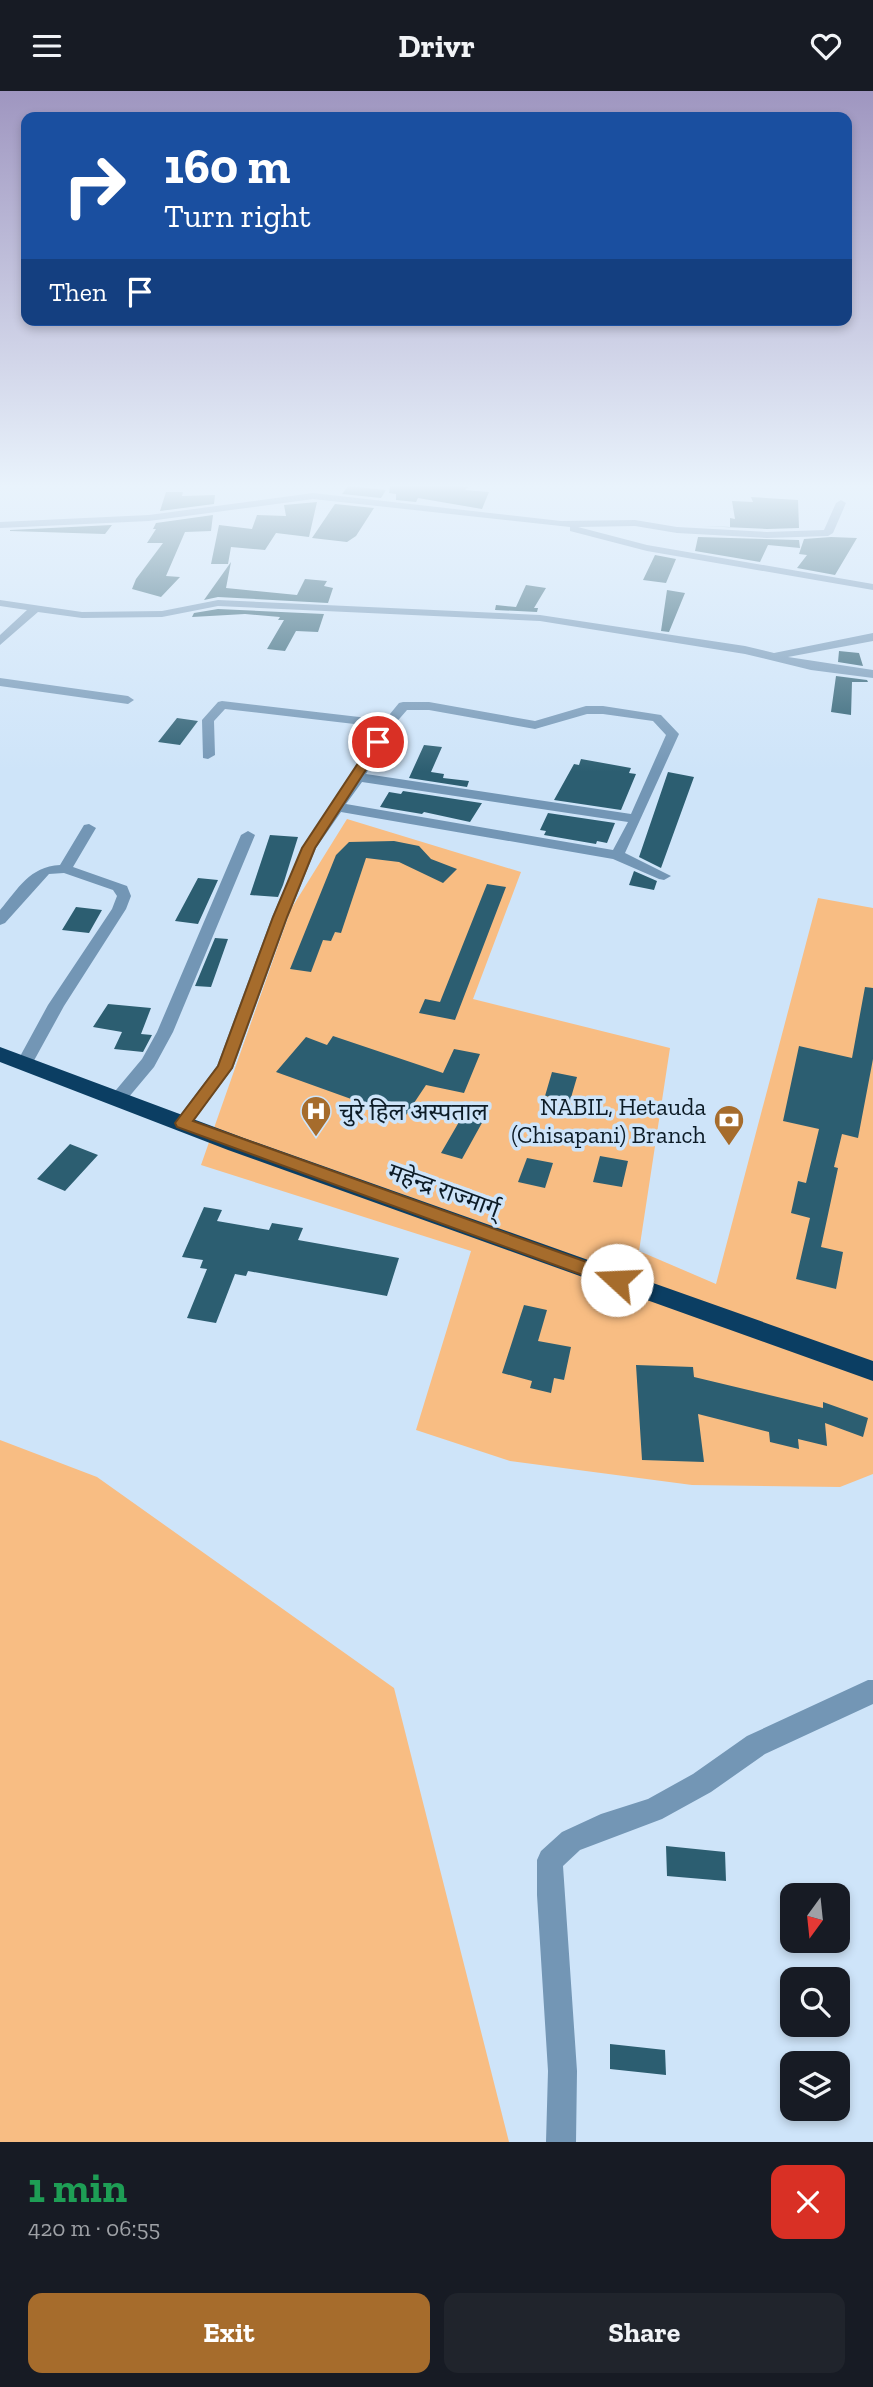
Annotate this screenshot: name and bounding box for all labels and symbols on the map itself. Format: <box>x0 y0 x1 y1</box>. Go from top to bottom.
pin <box>348 712 408 772</box>
place label: NABIL, Hetauda (Chisapani) Branch <box>511 1092 707 1149</box>
hospital icon: चुरे हिल अस्पताल <box>299 1094 333 1138</box>
place label: चुरे हिल अस्पताल <box>339 1097 488 1127</box>
bank icon: NABIL, Hetauda (Chisapani) Branch <box>712 1103 746 1147</box>
street label: महेन्द्र राज्मार्ग् <box>384 1156 507 1225</box>
position arrow <box>580 1243 654 1317</box>
north arrow <box>780 1883 850 1953</box>

